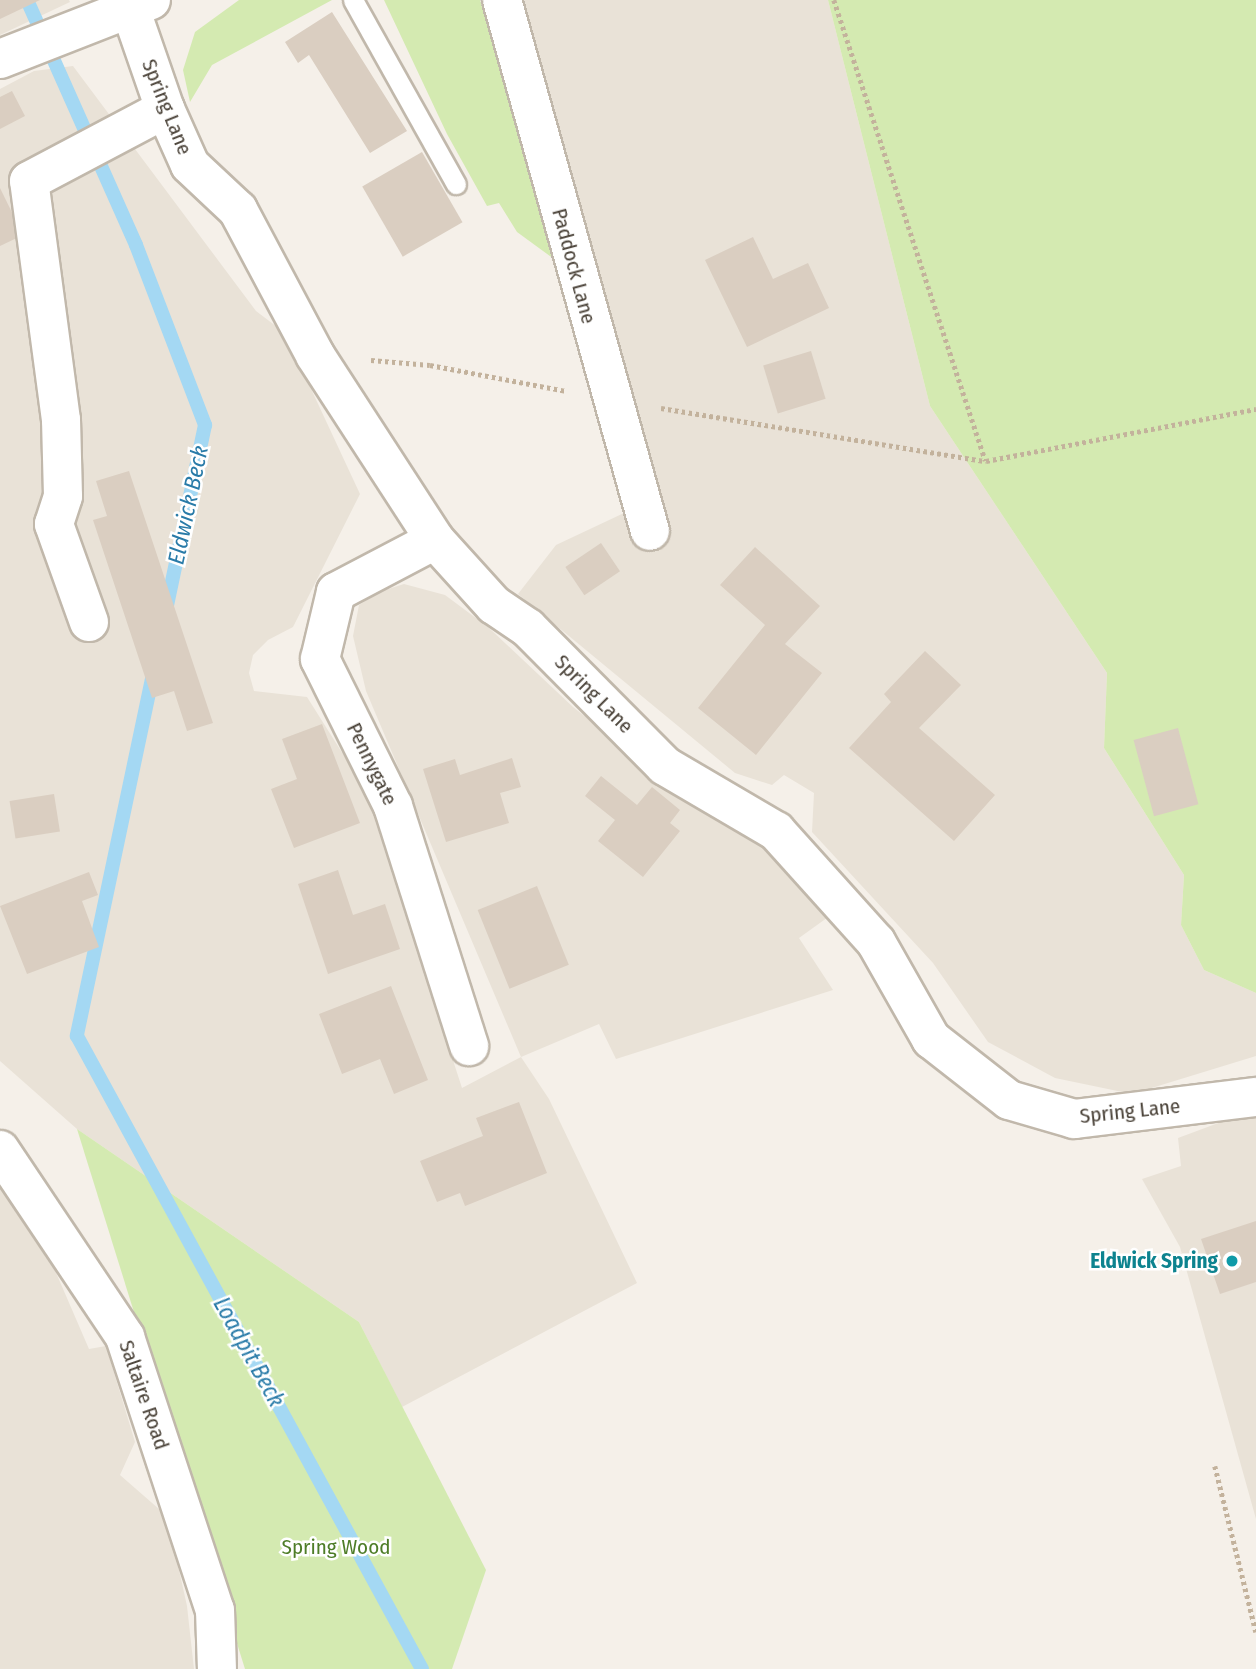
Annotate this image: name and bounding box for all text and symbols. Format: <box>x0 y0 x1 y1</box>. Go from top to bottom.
street label: Spring Lane <box>136 55 198 159</box>
street label: Paddock Lane <box>547 206 601 326</box>
water label: Eldwick Beck <box>162 443 214 567</box>
street label: Spring Lane <box>549 649 639 739</box>
street label: Pennygate <box>341 719 403 809</box>
street label: Spring Lane <box>1078 1093 1182 1129</box>
place label: Eldwick Spring <box>1090 1248 1218 1274</box>
marker: Eldwick Spring <box>1224 1253 1240 1269</box>
water label: Loadpit Beck <box>208 1292 290 1412</box>
street label: Saltaire Road <box>114 1337 174 1453</box>
park label: Spring Wood <box>282 1534 390 1560</box>

